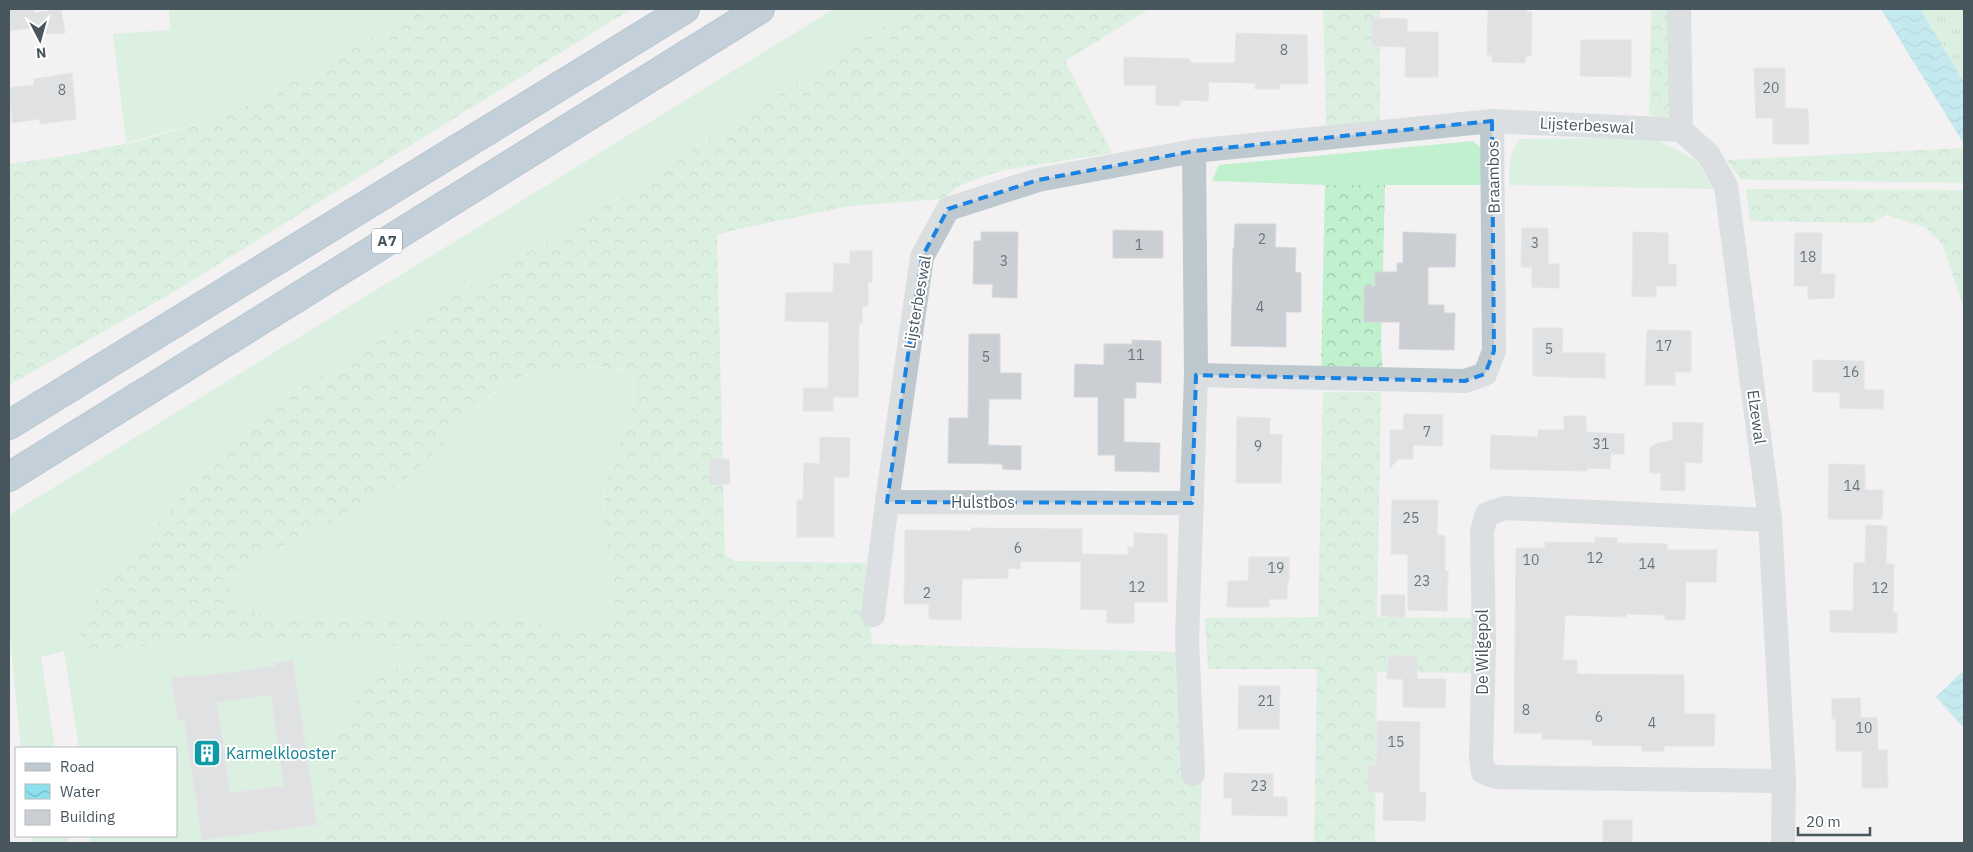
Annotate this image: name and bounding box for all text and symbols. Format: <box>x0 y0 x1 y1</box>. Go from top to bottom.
north arrow <box>15 15 65 65</box>
house number: 8 <box>1280 41 1288 59</box>
text: N <box>35 43 47 62</box>
house number: 20 <box>1763 79 1779 97</box>
house number: 8 <box>58 81 66 99</box>
street label: Lijsterbeswal <box>1539 113 1635 137</box>
street label: Braambos <box>1482 140 1504 214</box>
road number: A7 <box>372 228 402 254</box>
house number: 2 <box>1258 230 1266 248</box>
house number: 3 <box>1531 234 1539 252</box>
house number: 1 <box>1135 236 1143 254</box>
house number: 18 <box>1800 248 1816 266</box>
house number: 3 <box>1000 252 1008 270</box>
street label: Lijsterbeswal <box>899 254 935 350</box>
house number: 4 <box>1256 298 1264 316</box>
house number: 17 <box>1656 337 1672 355</box>
house number: 5 <box>1545 340 1553 358</box>
house number: 11 <box>1128 346 1144 364</box>
house number: 5 <box>982 348 990 366</box>
house number: 16 <box>1843 363 1859 381</box>
street label: Elzewal <box>1743 389 1771 445</box>
house number: 7 <box>1423 423 1431 441</box>
house number: 31 <box>1593 435 1609 453</box>
house number: 9 <box>1254 437 1262 455</box>
house number: 14 <box>1844 477 1860 495</box>
street label: Hulstbos <box>951 492 1015 512</box>
house number: 25 <box>1403 509 1419 527</box>
house number: 6 <box>1014 539 1022 557</box>
house number: 12 <box>1587 549 1603 567</box>
house number: 10 <box>1523 551 1539 569</box>
house number: 14 <box>1639 555 1655 573</box>
house number: 19 <box>1268 559 1284 577</box>
house number: 23 <box>1414 572 1430 590</box>
house number: 12 <box>1129 578 1145 596</box>
house number: 12 <box>1872 579 1888 597</box>
house number: 2 <box>923 584 931 602</box>
street label: De Wilgepol <box>1472 609 1492 695</box>
house number: 21 <box>1258 692 1274 710</box>
house number: 8 <box>1522 701 1530 719</box>
house number: 6 <box>1595 708 1603 726</box>
house number: 4 <box>1648 714 1656 732</box>
house number: 10 <box>1856 719 1872 737</box>
house number: 15 <box>1388 733 1404 751</box>
building icon: Karmelklooster <box>192 738 222 768</box>
place label: Karmelklooster <box>226 743 336 763</box>
legend <box>15 747 178 837</box>
text: Road <box>60 757 95 776</box>
house number: 23 <box>1251 777 1267 795</box>
text: Water <box>60 782 101 801</box>
scale bar <box>1798 804 1870 836</box>
text: Building <box>60 807 115 826</box>
text: 20 m <box>1806 812 1841 831</box>

